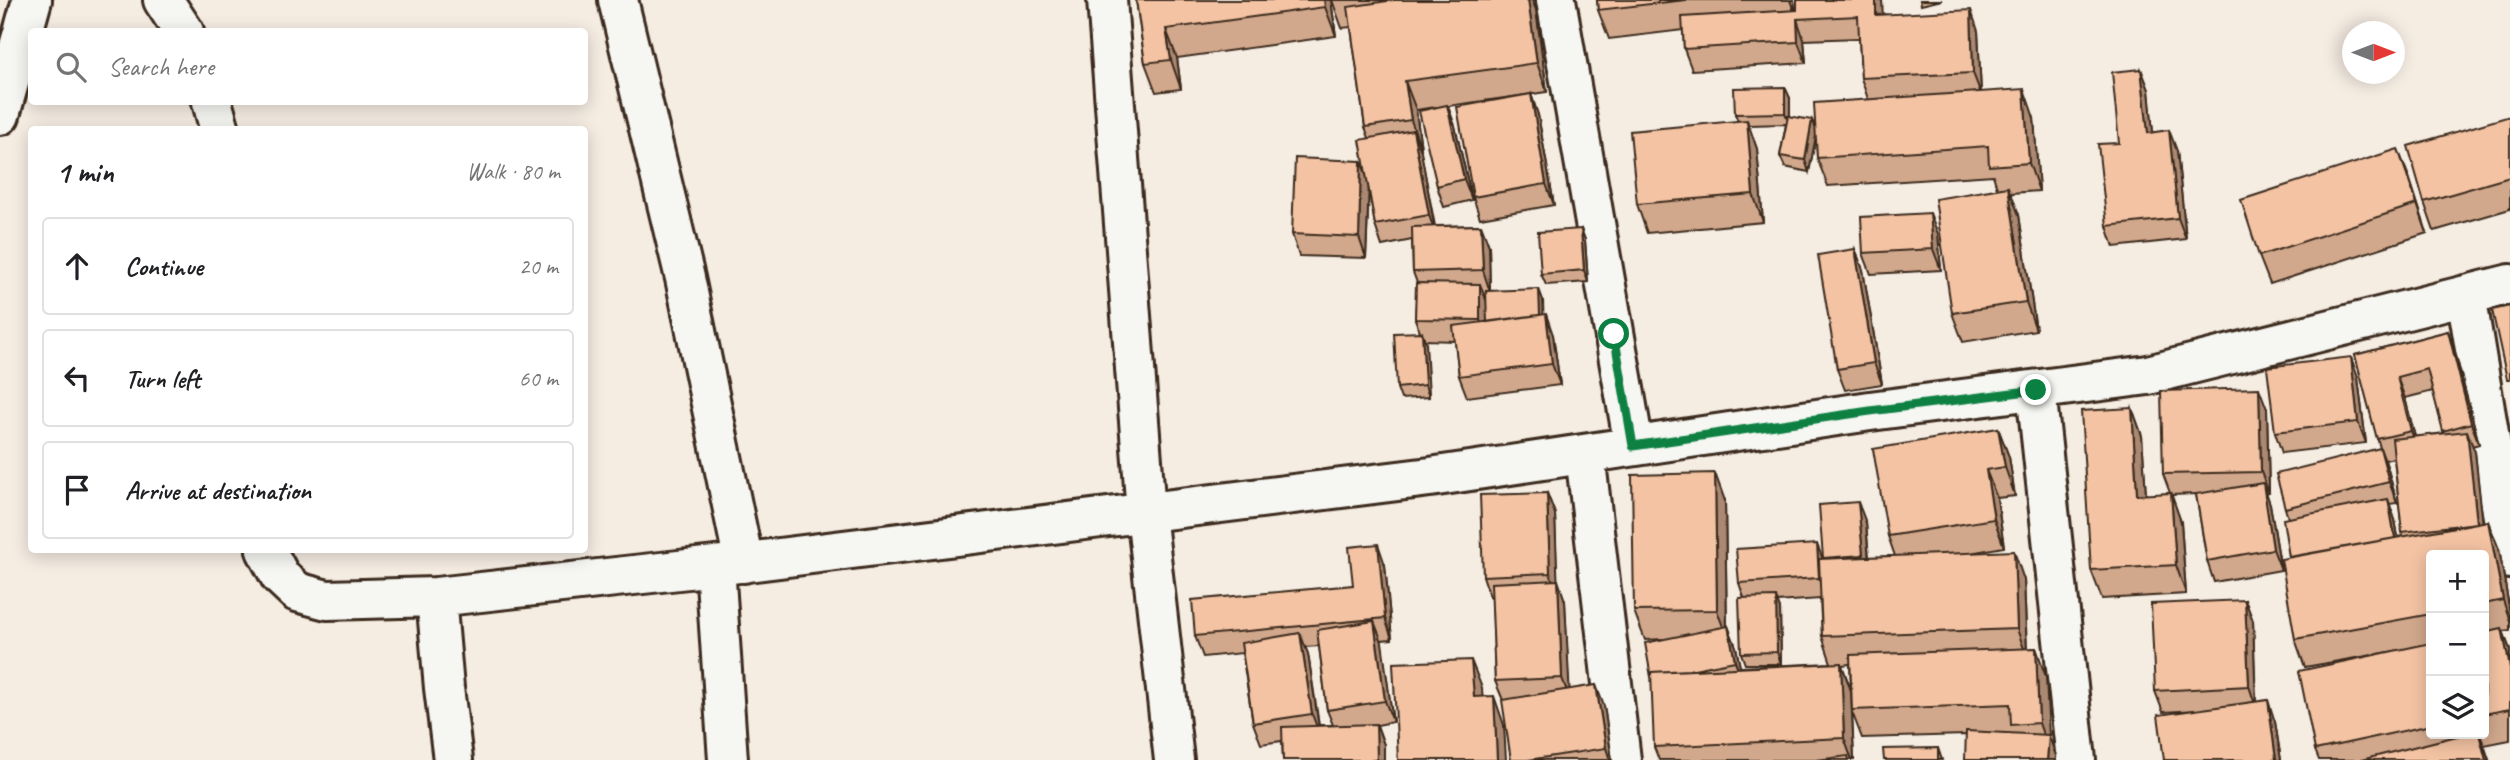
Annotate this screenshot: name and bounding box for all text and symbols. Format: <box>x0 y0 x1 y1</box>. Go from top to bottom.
north arrow <box>2342 21 2405 84</box>
search box <box>28 28 588 105</box>
icon: search <box>52 48 90 86</box>
text: Search here <box>108 50 214 83</box>
text: 1 min <box>56 153 113 191</box>
text: Walk · 80 m <box>467 157 560 186</box>
icon: ahead <box>58 247 96 285</box>
text: Continue <box>125 250 203 283</box>
text: 20 m <box>519 252 558 281</box>
route start <box>1598 318 1629 349</box>
icon: left <box>58 359 96 397</box>
text: Turn left <box>125 362 200 395</box>
text: 60 m <box>519 364 558 393</box>
route end <box>2020 374 2051 405</box>
icon: arrive <box>58 471 96 509</box>
text: Arrive at destination <box>125 474 311 507</box>
map controls <box>2426 550 2489 739</box>
button: + <box>2426 550 2489 613</box>
button: − <box>2426 613 2489 676</box>
button: layers <box>2426 676 2489 739</box>

